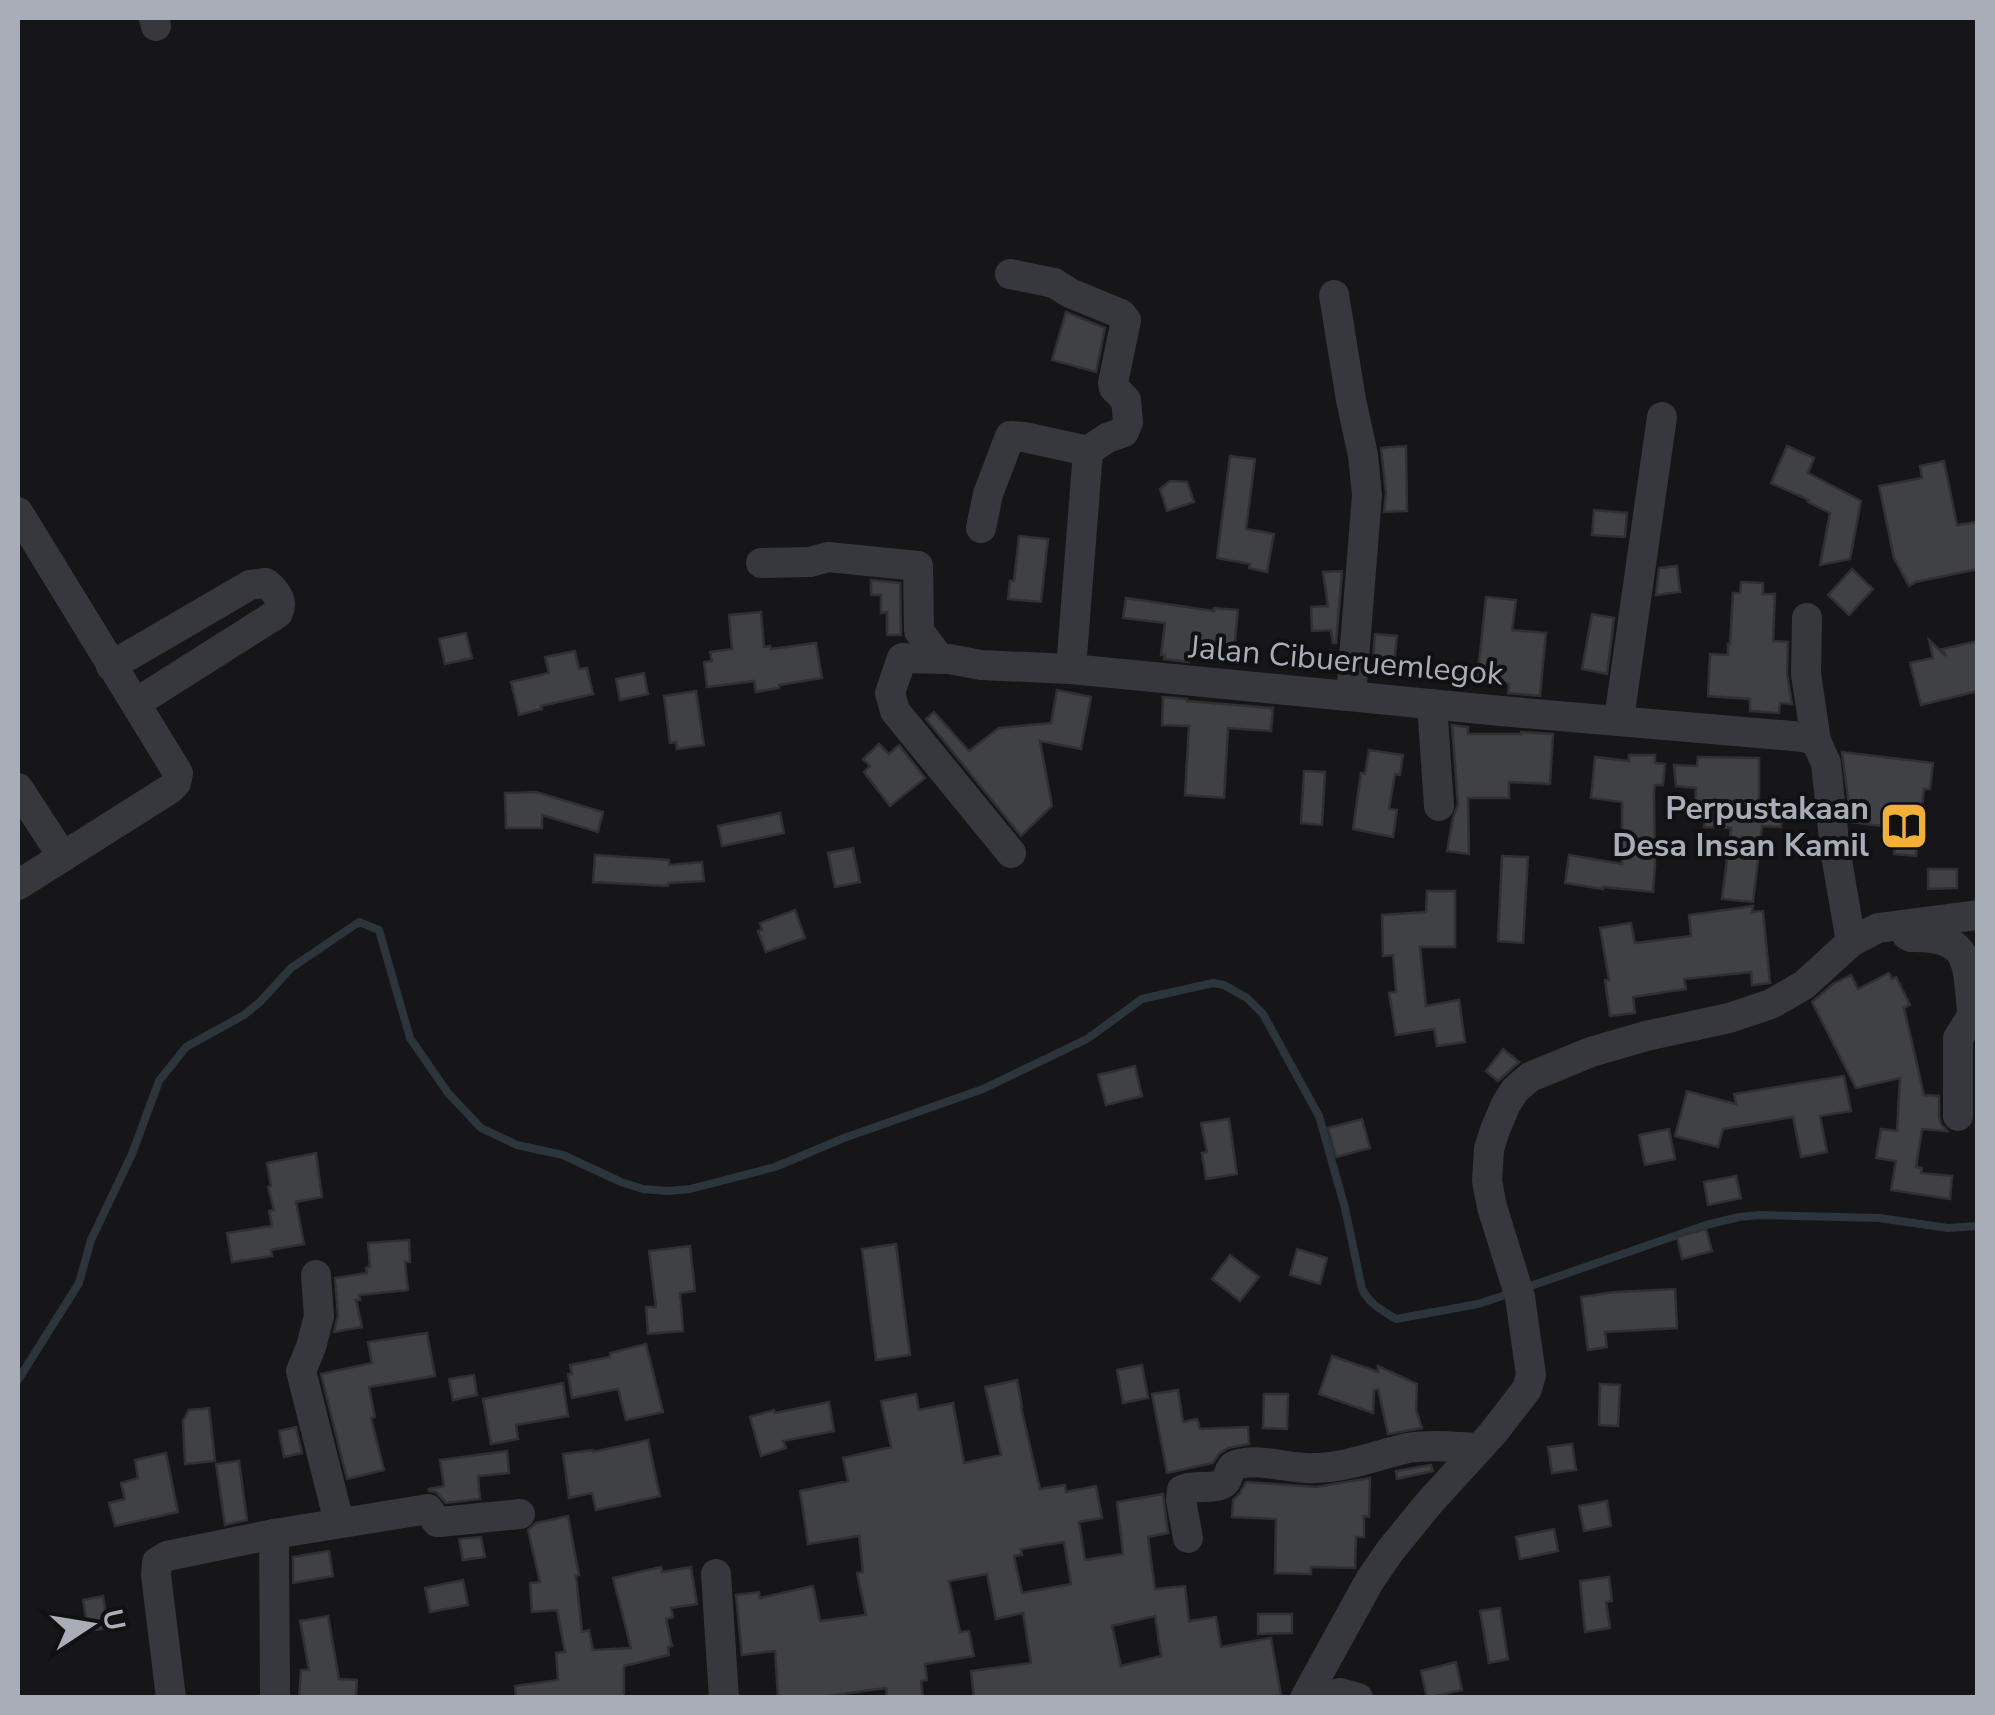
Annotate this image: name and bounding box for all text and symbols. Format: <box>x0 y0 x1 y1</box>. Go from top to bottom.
street label: Jalan Cibueruemlegok <box>1186 625 1506 696</box>
place label: Perpustakaan Desa Insan Kamil <box>1612 787 1869 867</box>
library icon: Perpustakaan Desa Insan Kamil <box>1878 800 1930 852</box>
north arrow <box>40 1575 140 1675</box>
text: U <box>93 1606 134 1634</box>

